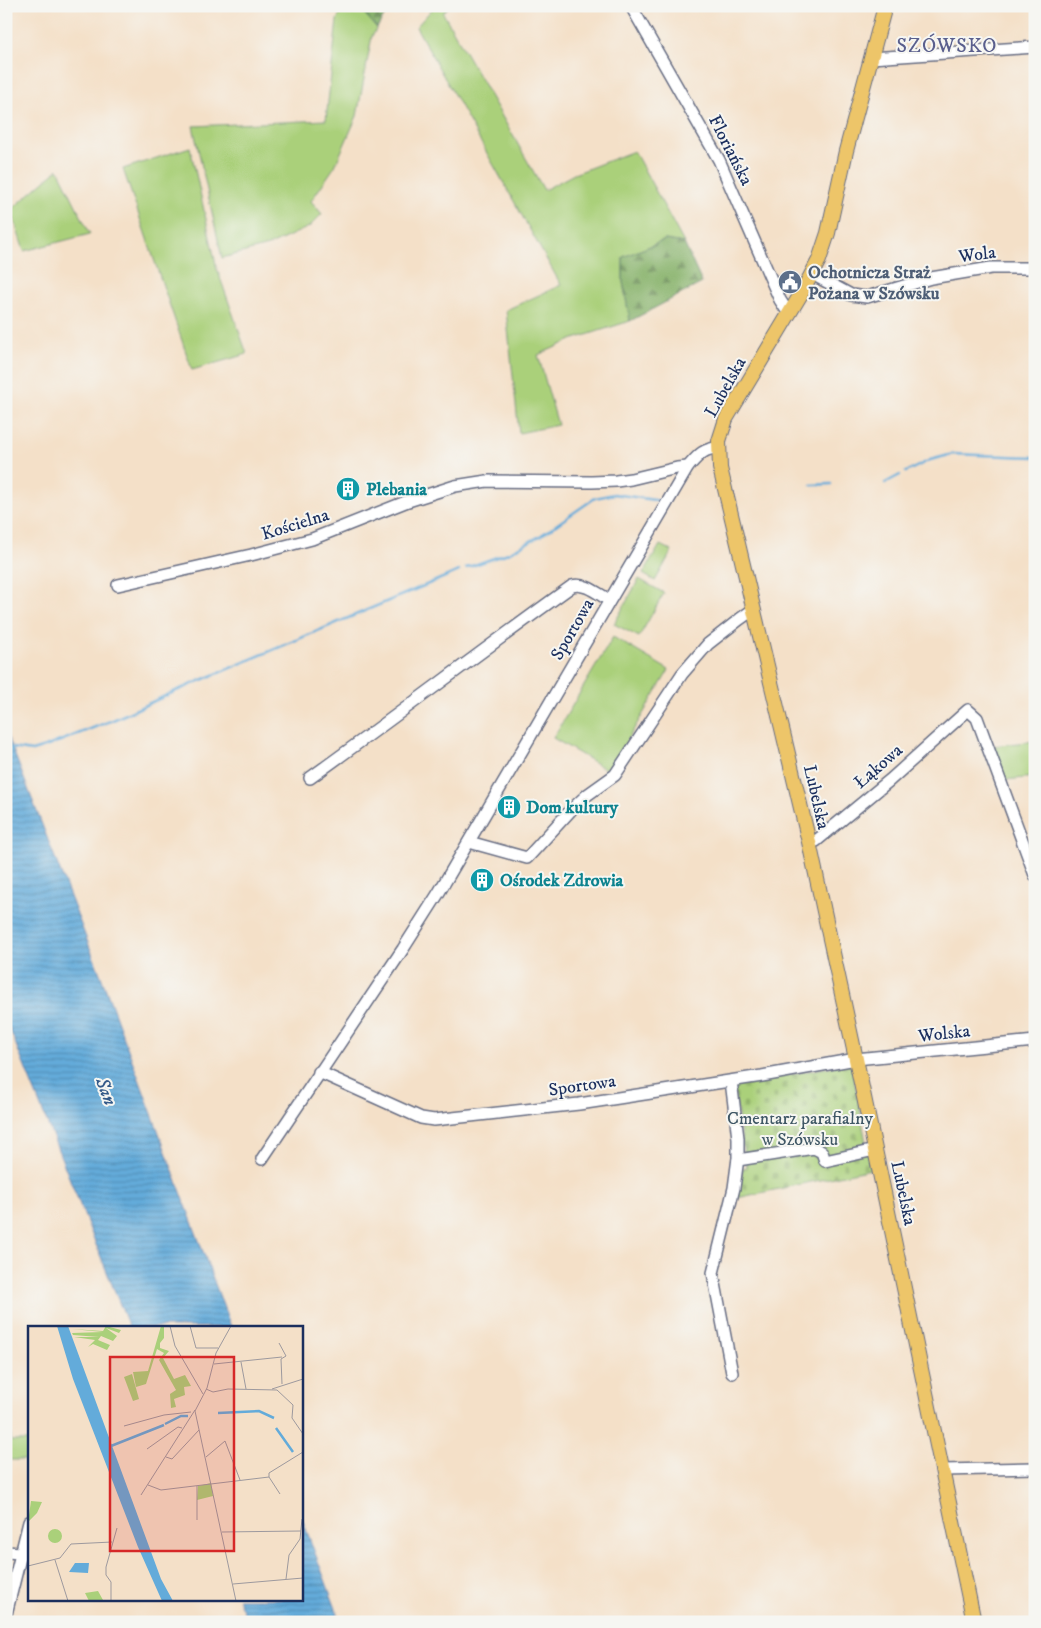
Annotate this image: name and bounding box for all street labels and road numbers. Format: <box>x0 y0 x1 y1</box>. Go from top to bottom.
street label: Floriańska <box>703 112 757 190</box>
street label: Wola <box>956 242 997 268</box>
street label: Lubelska <box>700 353 752 421</box>
street label: Kościelna <box>259 504 332 546</box>
street label: Sportowa <box>546 594 599 664</box>
street label: Łąkowa <box>850 739 908 794</box>
street label: Lubelska <box>798 763 834 832</box>
street label: Wolska <box>916 1020 972 1048</box>
street label: Sportowa <box>547 1070 617 1102</box>
street label: Lubelska <box>885 1159 921 1228</box>

